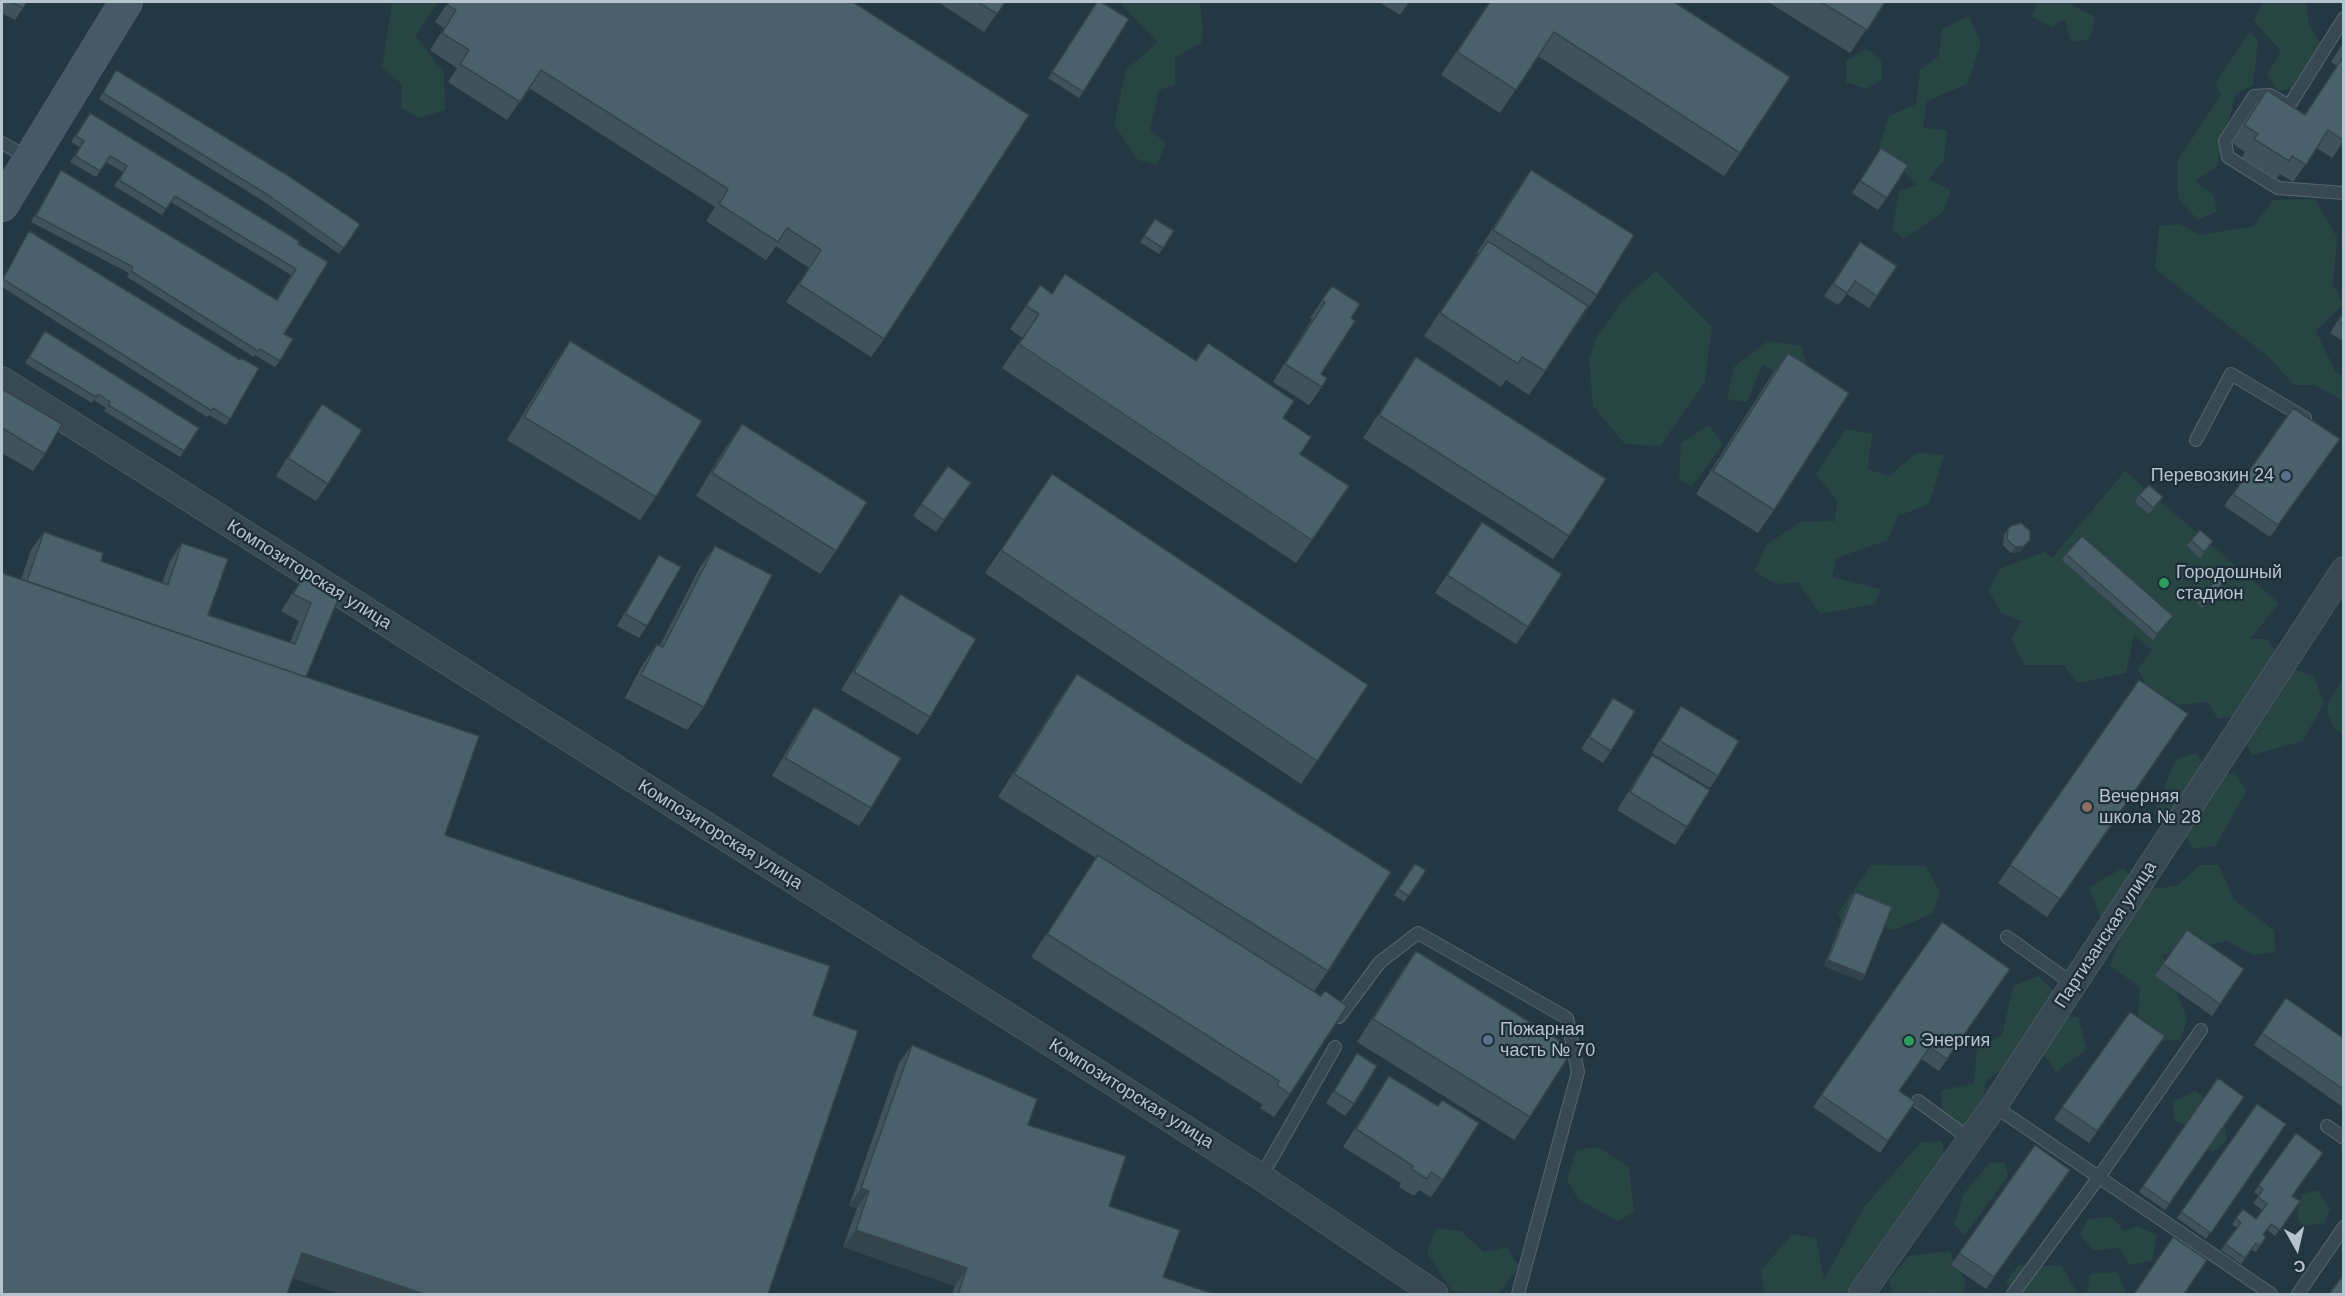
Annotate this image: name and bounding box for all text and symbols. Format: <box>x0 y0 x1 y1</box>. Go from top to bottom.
place label: Перевозкин 24 <box>2151 465 2274 487</box>
marker: Перевозкин 24 <box>2279 469 2293 483</box>
street label: Композиторская улица <box>223 515 395 635</box>
place label: Городошный стадион <box>2176 562 2282 604</box>
marker: Городошный стадион <box>2157 576 2171 590</box>
street label: Композиторская улица <box>634 775 806 895</box>
place label: Вечерняя школа № 28 <box>2099 786 2201 828</box>
marker: Вечерняя школа № 28 <box>2080 800 2094 814</box>
street label: Партизанская улица <box>2050 858 2162 1012</box>
place label: Пожарная часть № 70 <box>1500 1019 1595 1062</box>
place label: Энергия <box>1921 1030 1990 1052</box>
marker: Пожарная часть № 70 <box>1481 1033 1495 1047</box>
street label: Композиторская улица <box>1045 1034 1217 1154</box>
marker: Энергия <box>1902 1034 1916 1048</box>
north arrow <box>2267 1218 2327 1278</box>
text: С <box>2293 1257 2306 1276</box>

